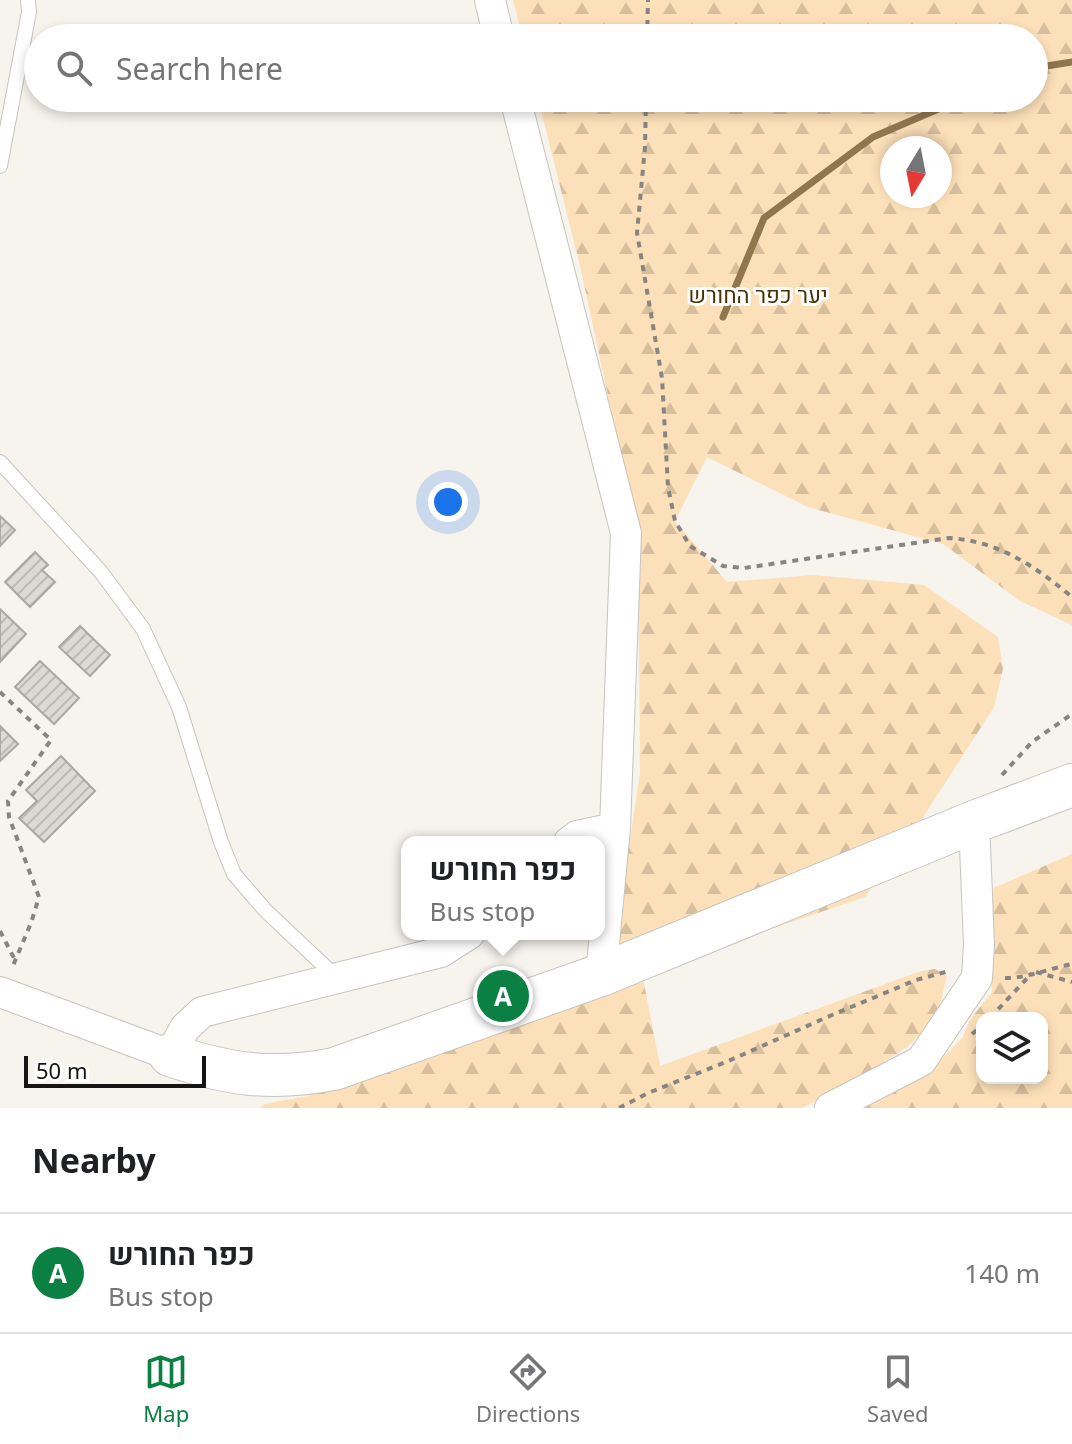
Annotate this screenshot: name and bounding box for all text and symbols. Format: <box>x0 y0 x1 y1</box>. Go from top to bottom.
search box <box>24 24 1048 112</box>
icon: search <box>52 46 96 90</box>
text: Search here <box>116 48 283 89</box>
north arrow <box>880 136 952 208</box>
park label: יער כפר החורש <box>688 279 828 309</box>
your location <box>428 482 468 522</box>
popup <box>401 836 605 940</box>
text: כפר החורש <box>430 848 576 889</box>
text: Bus stop <box>430 893 535 929</box>
pin: A <box>477 966 529 1026</box>
map controls <box>976 1012 1048 1084</box>
button: layers <box>976 1012 1048 1084</box>
scale bar <box>24 1052 206 1088</box>
text: 50 m <box>36 1055 87 1085</box>
text: Nearby <box>32 1137 156 1183</box>
text: כפר החורש <box>108 1233 255 1274</box>
text: A <box>49 1255 67 1291</box>
text: 140 m <box>964 1255 1040 1291</box>
text: Bus stop <box>108 1278 214 1314</box>
tab: Map <box>143 1350 189 1428</box>
tab: Directions <box>476 1350 580 1428</box>
tab: Saved <box>867 1350 929 1428</box>

